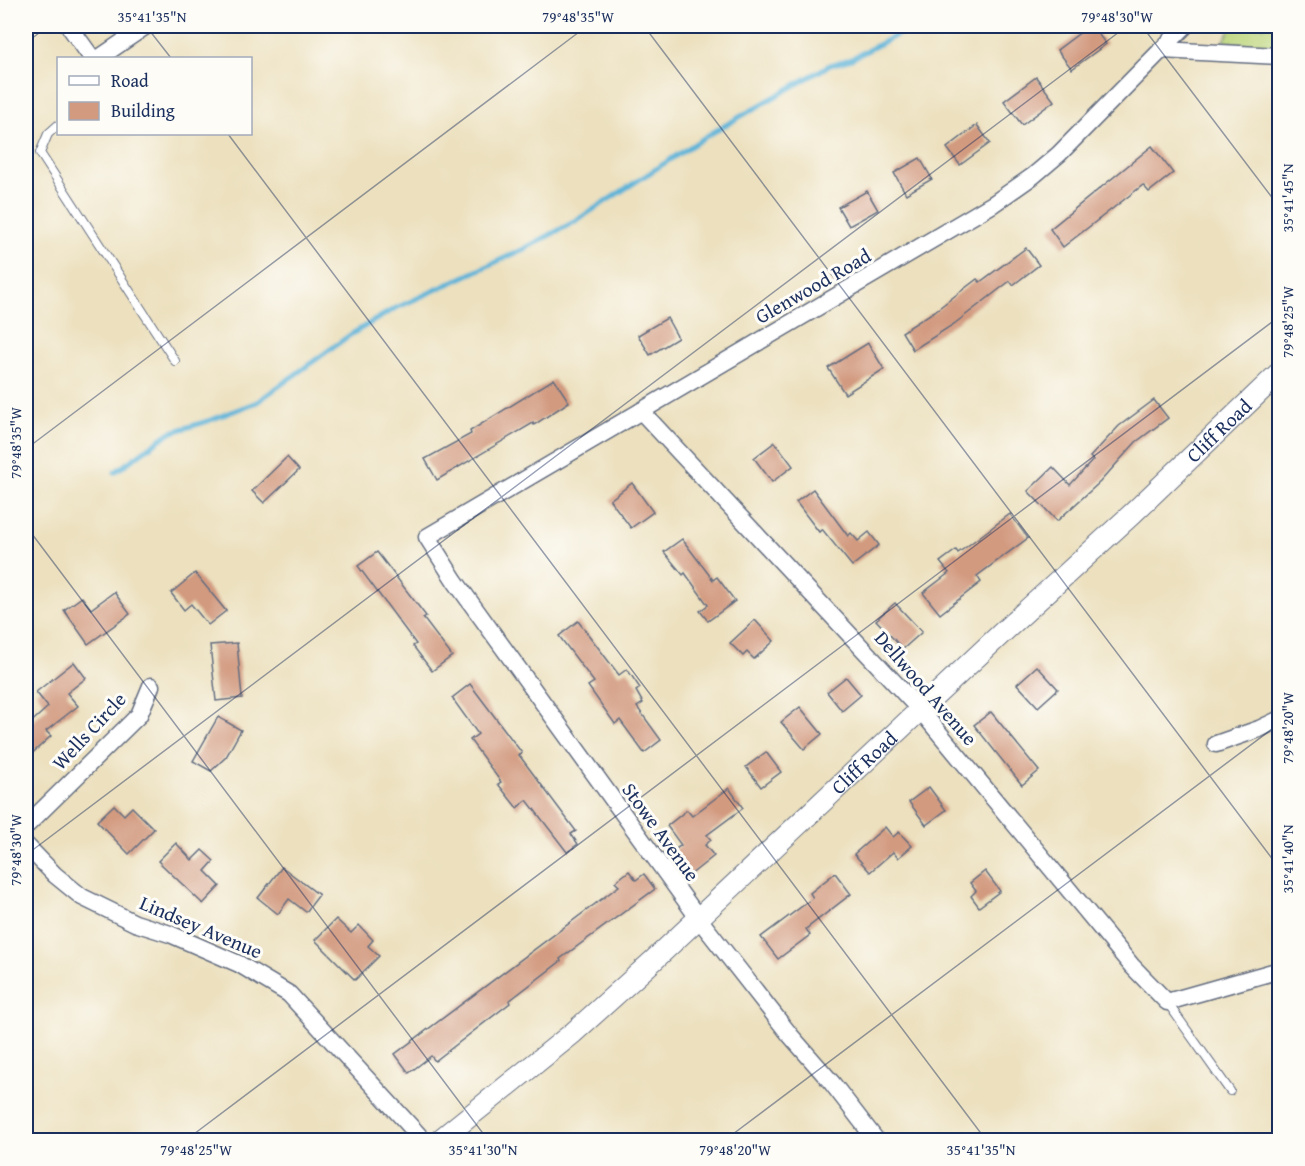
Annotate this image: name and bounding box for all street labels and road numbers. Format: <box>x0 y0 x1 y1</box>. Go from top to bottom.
street label: Glenwood Road <box>750 241 876 330</box>
street label: Cliff Road <box>1179 391 1258 469</box>
street label: Dellwood Avenue <box>868 624 984 751</box>
street label: Wells Circle <box>45 685 132 776</box>
street label: Cliff Road <box>824 724 903 801</box>
street label: Stowe Avenue <box>616 776 707 887</box>
street label: Lindsey Avenue <box>136 888 267 965</box>

